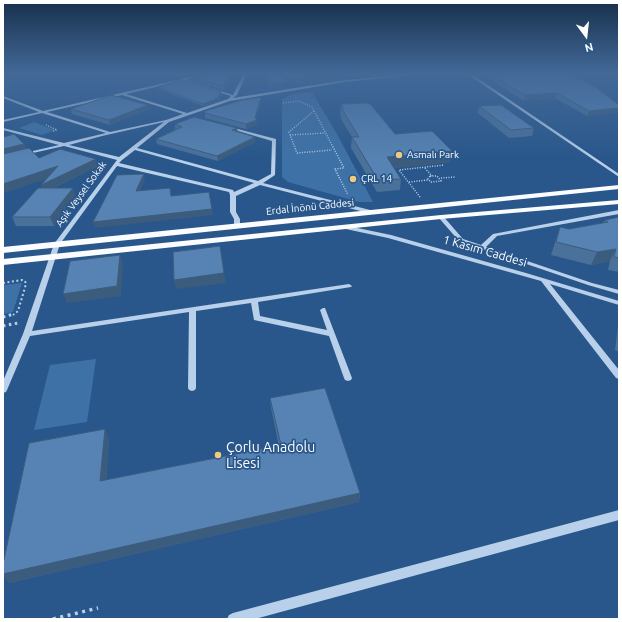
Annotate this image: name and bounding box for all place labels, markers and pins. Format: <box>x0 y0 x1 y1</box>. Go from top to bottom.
place label: Asmalı Park <box>407 149 459 161</box>
marker: Asmalı Park <box>394 150 404 160</box>
place label: ÇRL 14 <box>361 173 392 185</box>
marker: ÇRL 14 <box>348 174 358 184</box>
place label: Çorlu Anadolu Lisesi <box>226 439 315 472</box>
marker: Çorlu Anadolu Lisesi <box>213 450 223 460</box>

